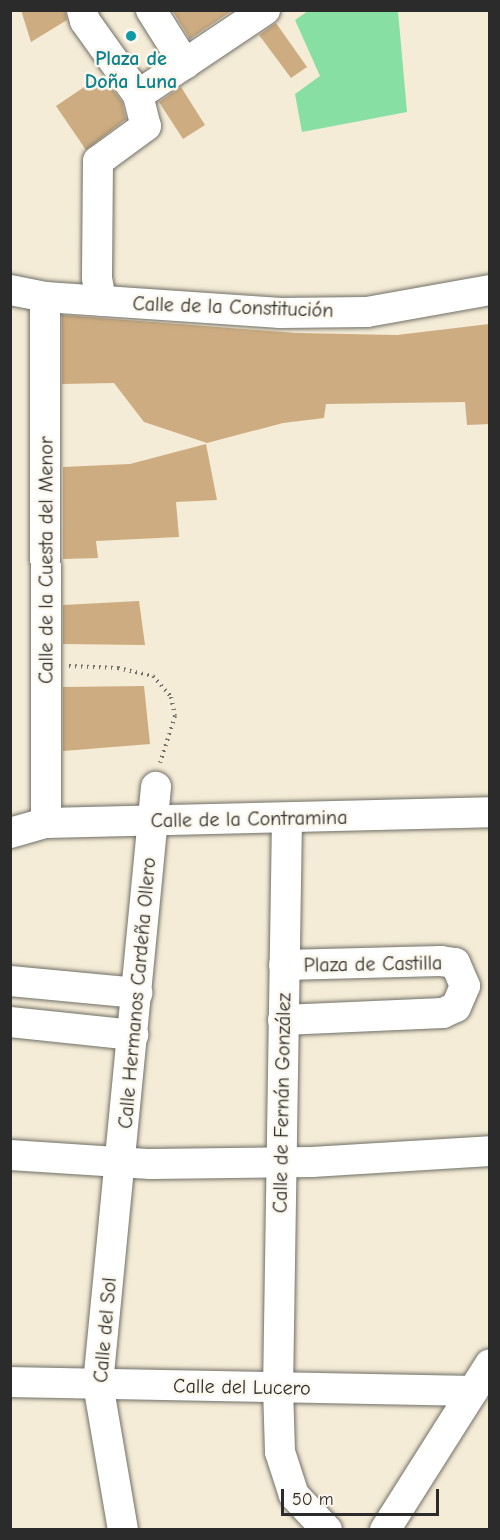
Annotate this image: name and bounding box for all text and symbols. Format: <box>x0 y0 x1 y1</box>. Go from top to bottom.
marker: Plaza de Doña Luna <box>124 29 138 43</box>
place label: Plaza de Doña Luna <box>85 46 177 93</box>
street label: Calle de la Constitución <box>132 291 334 323</box>
street label: Calle de la Cuesta del Menor <box>34 436 58 684</box>
street label: Calle de la Contramina <box>150 805 348 833</box>
street label: Calle Hermanos Cardeña Ollero <box>113 856 161 1130</box>
street label: Plaza de Castilla <box>303 951 443 977</box>
street label: Calle de Fernán González <box>268 993 296 1213</box>
street label: Calle del Sol <box>88 1276 122 1384</box>
street label: Calle del Lucero <box>173 1374 311 1400</box>
scale bar <box>284 1477 442 1515</box>
text: 50 m <box>292 1489 334 1510</box>

